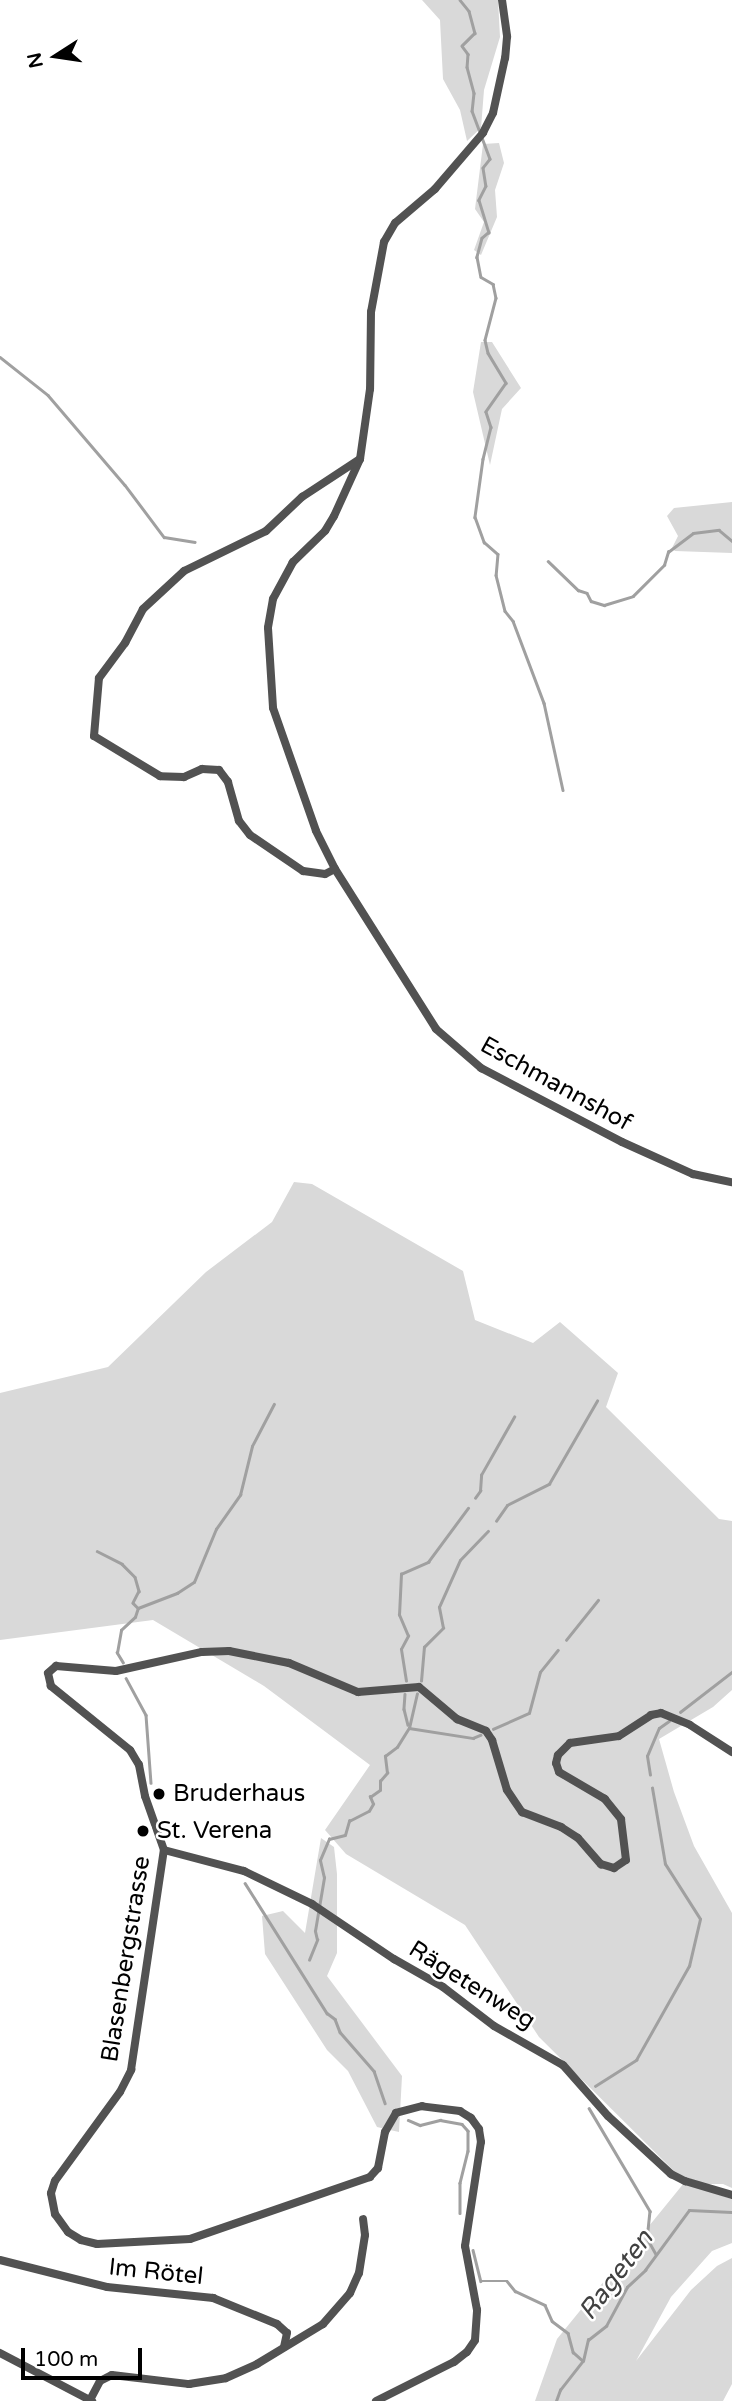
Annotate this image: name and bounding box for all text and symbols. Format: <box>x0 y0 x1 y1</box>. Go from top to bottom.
north arrow <box>21 21 91 91</box>
text: N <box>23 51 48 70</box>
street label: Eschmannshof <box>475 1031 637 1137</box>
place label: Bruderhaus <box>173 1780 305 1808</box>
marker: Bruderhaus <box>151 1786 167 1802</box>
place label: St. Verena <box>157 1817 272 1845</box>
marker: St. Verena <box>135 1823 151 1839</box>
street label: Blasenbergstrasse <box>95 1854 157 2064</box>
street label: Rägetenweg <box>403 1935 541 2035</box>
water label: Rageten <box>572 2224 660 2326</box>
street label: Im Rötel <box>107 2253 205 2291</box>
scale bar <box>24 2334 145 2378</box>
text: 100 m <box>34 2347 98 2372</box>

